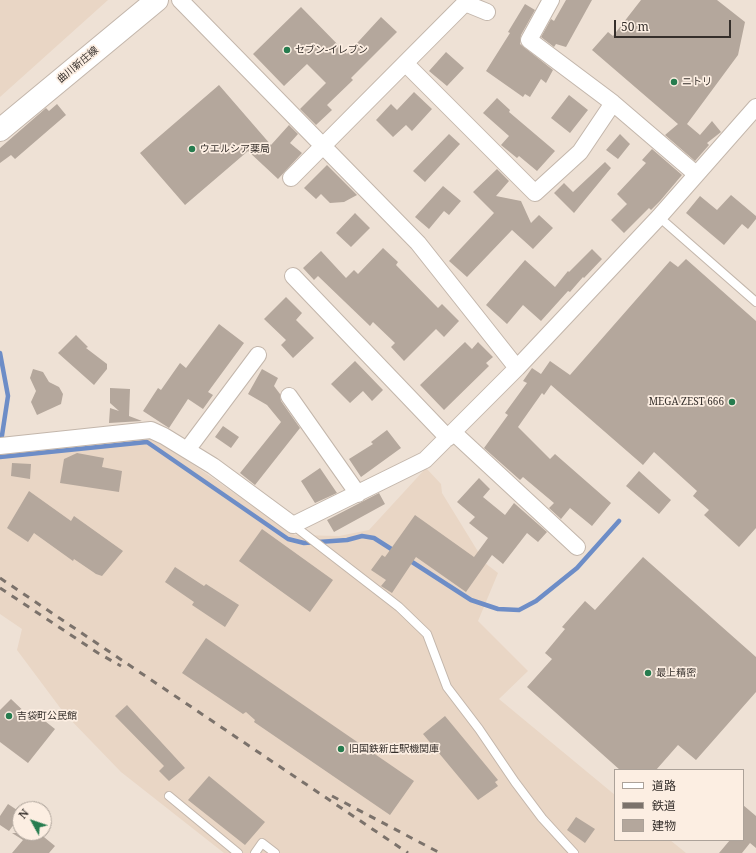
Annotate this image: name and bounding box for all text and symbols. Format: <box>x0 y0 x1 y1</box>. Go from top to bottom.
scale bar <box>616 12 733 38</box>
text: 50 m <box>621 18 649 35</box>
street label: 曲川新庄線 <box>55 44 101 86</box>
place label: セブン-イレブン <box>295 44 368 56</box>
marker: セブン-イレブン <box>282 45 292 55</box>
place label: ニトリ <box>682 76 712 88</box>
marker: ニトリ <box>669 77 679 87</box>
place label: ウエルシア薬局 <box>200 143 270 155</box>
marker: ウエルシア薬局 <box>187 144 197 154</box>
place label: MEGA ZEST 666 <box>649 396 724 408</box>
marker: MEGA ZEST 666 <box>727 397 737 407</box>
place label: 最上精密 <box>656 667 696 679</box>
marker: 最上精密 <box>643 668 653 678</box>
place label: 吉袋町公民館 <box>17 710 77 722</box>
marker: 吉袋町公民館 <box>4 711 14 721</box>
place label: 旧国鉄新庄駅機関庫 <box>349 743 439 755</box>
marker: 旧国鉄新庄駅機関庫 <box>336 744 346 754</box>
legend <box>614 769 744 841</box>
text: 道路 <box>652 777 676 794</box>
text: 鉄道 <box>652 797 676 814</box>
north arrow <box>12 801 52 841</box>
text: N <box>15 805 32 822</box>
text: 建物 <box>652 817 676 834</box>

